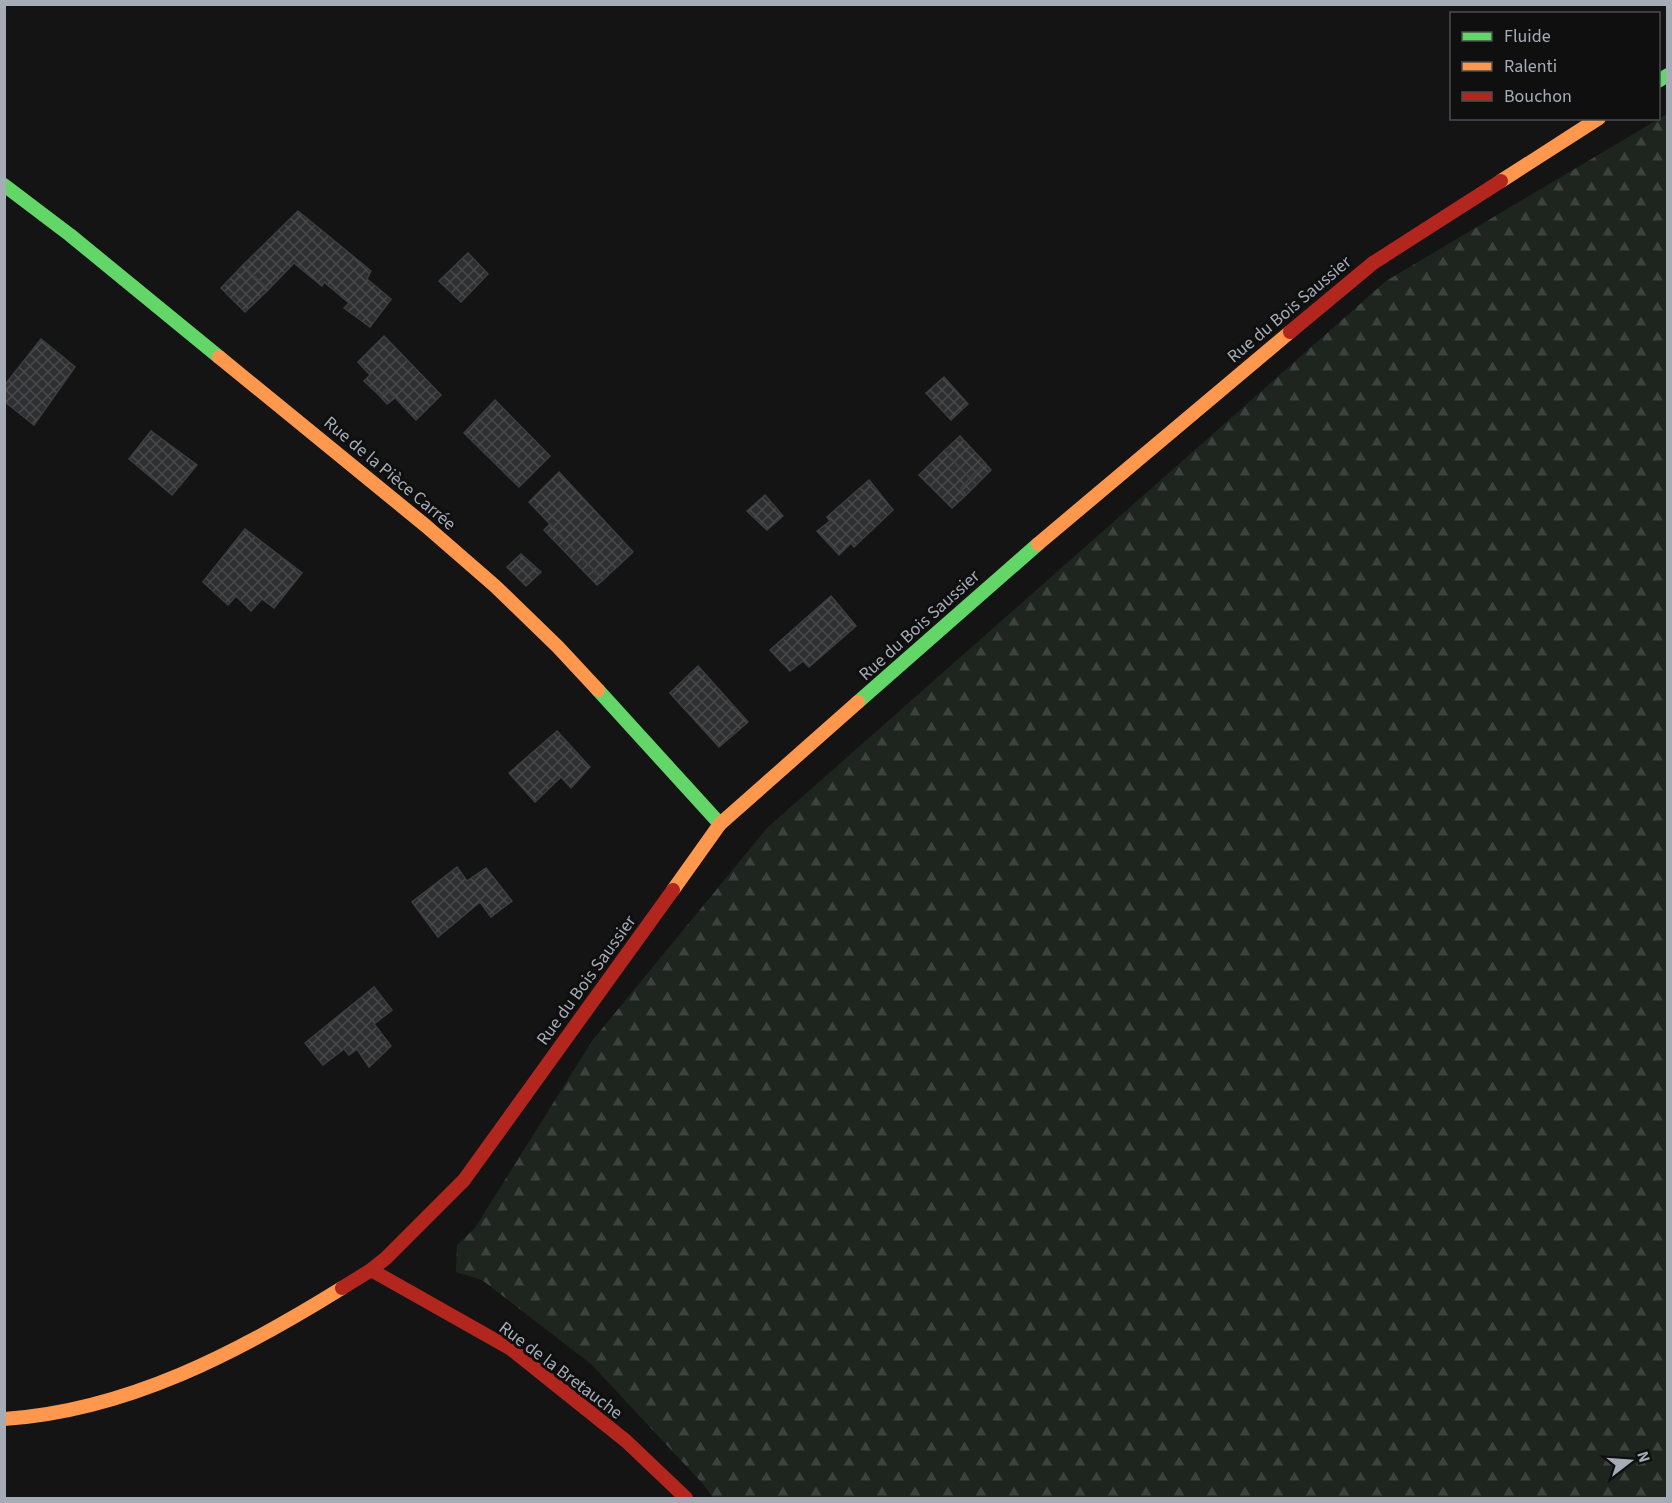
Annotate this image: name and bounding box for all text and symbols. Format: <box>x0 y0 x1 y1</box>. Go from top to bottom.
legend <box>1450 12 1660 120</box>
text: Fluide <box>1504 24 1551 49</box>
text: Ralenti <box>1504 54 1557 79</box>
text: Bouchon <box>1504 84 1572 109</box>
street label: Rue du Bois Saussier <box>1222 250 1357 369</box>
street label: Rue de la Pièce Carrée <box>318 411 461 536</box>
street label: Rue du Bois Saussier <box>853 564 986 687</box>
street label: Rue du Bois Saussier <box>531 910 643 1050</box>
street label: Rue de la Bretauche <box>494 1316 628 1425</box>
north arrow <box>1600 1431 1660 1491</box>
text: N <box>1631 1449 1655 1465</box>

